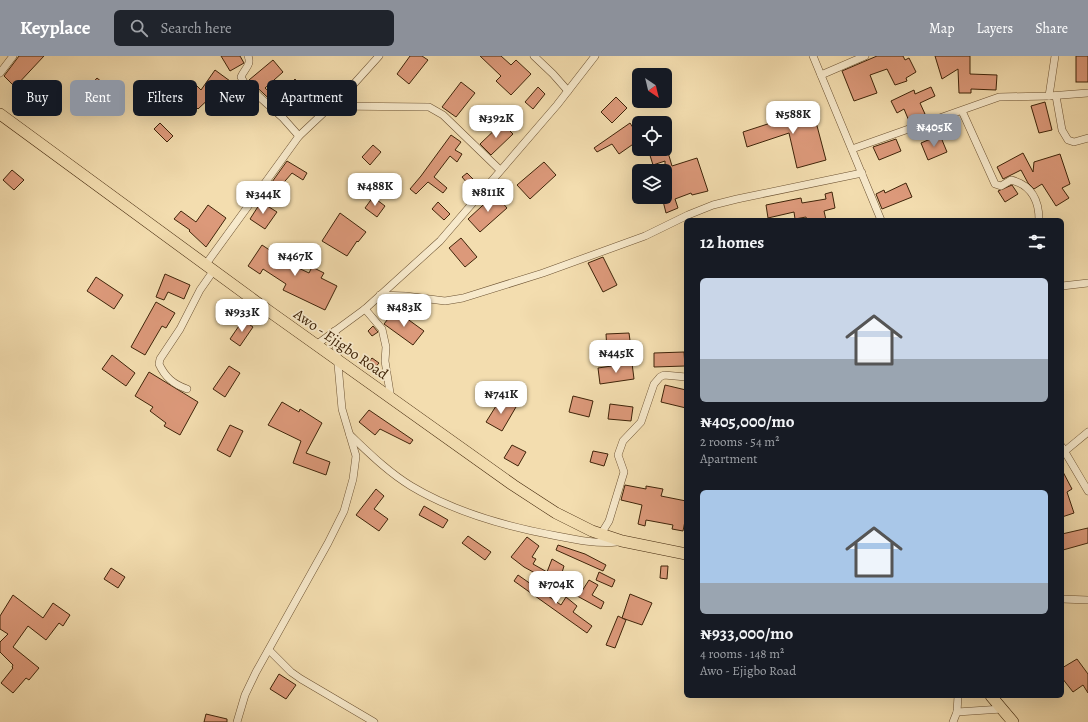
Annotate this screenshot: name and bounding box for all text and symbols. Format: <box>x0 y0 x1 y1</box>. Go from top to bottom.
search box <box>114 10 394 46</box>
text: Keyplace <box>20 15 90 41</box>
icon: search <box>128 17 150 39</box>
text: Search here <box>160 18 232 38</box>
text: Map <box>929 19 955 38</box>
text: Layers <box>977 19 1013 38</box>
text: Share <box>1035 19 1068 38</box>
north arrow <box>632 68 672 108</box>
map controls <box>632 68 672 204</box>
chip: Buy <box>12 80 62 116</box>
chip: Rent <box>70 80 125 116</box>
chip: Filters <box>133 80 197 116</box>
chip: New <box>205 80 259 116</box>
chip: Apartment <box>267 80 357 116</box>
pin: ₦588K <box>765 101 821 135</box>
pin: ₦392K <box>468 105 524 139</box>
text: ₦588K <box>775 105 811 122</box>
text: ₦392K <box>478 109 514 126</box>
pin: ₦405K <box>906 114 962 148</box>
button: locate <box>632 116 672 156</box>
text: ₦405K <box>916 118 952 135</box>
button: layers <box>632 164 672 204</box>
pin: ₦488K <box>347 173 403 207</box>
text: ₦488K <box>357 177 393 194</box>
pin: ₦811K <box>460 179 516 213</box>
pin: ₦344K <box>235 181 291 215</box>
text: ₦811K <box>471 183 505 200</box>
text: ₦344K <box>245 185 281 202</box>
text: 12 homes <box>700 231 764 254</box>
icon: filters <box>1026 231 1048 253</box>
pin: ₦467K <box>267 243 323 277</box>
text: ₦467K <box>277 247 313 264</box>
pin: ₦483K <box>376 294 432 328</box>
text: ₦483K <box>386 298 422 315</box>
pin: ₦933K <box>214 299 270 333</box>
text: ₦933K <box>225 303 259 320</box>
street label: Awo - Ejigbo Road <box>289 303 393 385</box>
icon: home <box>838 304 910 376</box>
pin: ₦445K <box>588 340 644 374</box>
text: ₦445K <box>598 344 634 361</box>
pin: ₦741K <box>473 381 529 415</box>
text: ₦741K <box>484 385 518 402</box>
text: ₦405,000/mo <box>700 410 795 433</box>
text: 2 rooms · 54 m² <box>700 433 779 450</box>
text: Apartment <box>700 450 758 467</box>
icon: home <box>838 516 910 588</box>
pin: ₦704K <box>528 571 584 605</box>
text: ₦704K <box>538 575 574 592</box>
text: ₦933,000/mo <box>700 622 793 645</box>
text: 4 rooms · 148 m² <box>700 645 784 662</box>
text: Awo - Ejigbo Road <box>700 662 796 679</box>

